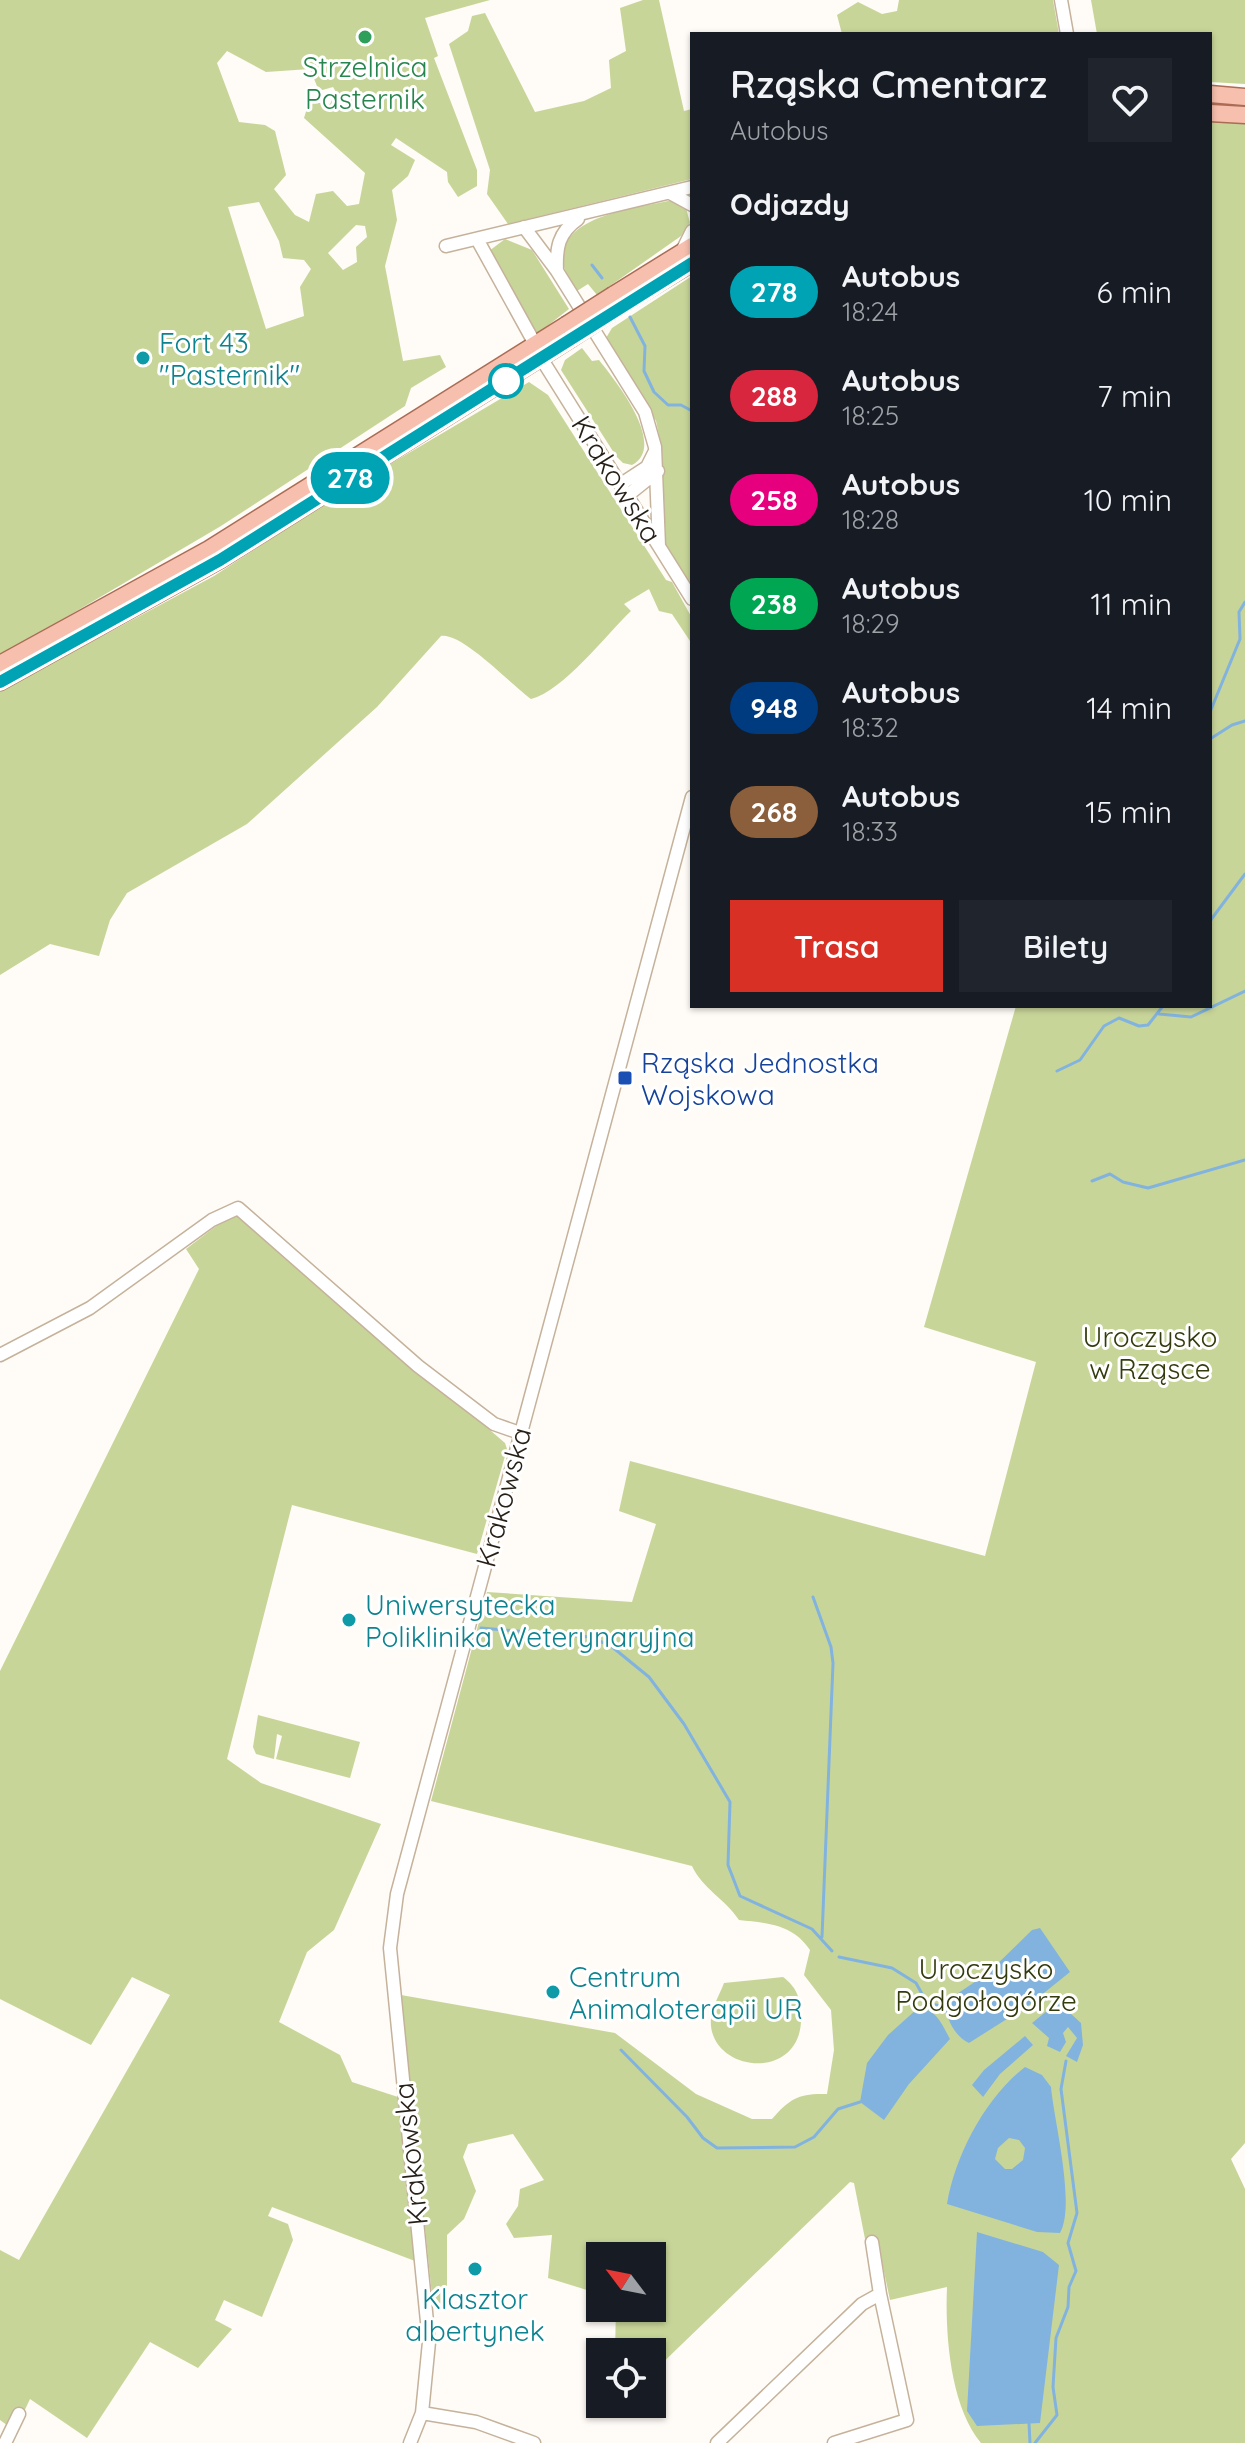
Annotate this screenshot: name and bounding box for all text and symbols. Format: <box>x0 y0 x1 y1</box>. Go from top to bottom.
marker: Strzelnica Pasternik <box>356 28 374 46</box>
place label: Strzelnica Pasternik <box>302 49 428 116</box>
button: heart <box>1088 58 1172 142</box>
text: Rząska Cmentarz <box>730 60 1047 108</box>
text: Autobus <box>730 114 829 147</box>
text: Odjazdy <box>730 185 850 223</box>
text: Autobus <box>842 257 960 295</box>
text: 6 min <box>1097 273 1172 311</box>
text: 278 <box>751 274 797 309</box>
text: 18:24 <box>842 295 898 328</box>
place label: Fort 43 "Pasternik" <box>159 325 300 392</box>
marker: Fort 43 "Pasternik" <box>134 349 152 367</box>
text: Autobus <box>842 361 960 399</box>
unlabelled marker <box>489 364 523 398</box>
text: 7 min <box>1097 377 1172 415</box>
text: 288 <box>751 378 797 413</box>
text: 18:25 <box>842 399 899 432</box>
street label: Krakowska <box>564 409 670 549</box>
line badge: 278 <box>304 452 396 504</box>
text: 278 <box>327 460 373 495</box>
text: Autobus <box>842 465 960 503</box>
text: 10 min <box>1084 481 1172 519</box>
text: 258 <box>750 482 798 517</box>
text: 18:28 <box>842 503 899 536</box>
text: Autobus <box>842 569 960 607</box>
text: 11 min <box>1090 585 1172 623</box>
text: 238 <box>751 586 797 621</box>
text: 18:29 <box>842 607 899 640</box>
text: Autobus <box>842 673 960 711</box>
text: 14 min <box>1086 689 1172 727</box>
text: 948 <box>750 690 798 725</box>
text: 18:32 <box>842 711 899 744</box>
text: Autobus <box>842 777 960 815</box>
text: 15 min <box>1085 793 1172 831</box>
text: 268 <box>751 794 797 829</box>
text: 18:33 <box>842 815 898 848</box>
button: Trasa <box>730 900 943 992</box>
button: Bilety <box>959 900 1172 992</box>
place label: Rząska Jednostka Wojskowa <box>641 1045 879 1112</box>
marker: Rząska Jednostka Wojskowa <box>616 1069 634 1087</box>
park label: Uroczysko w Rząsce <box>1083 1319 1218 1386</box>
street label: Krakowska <box>468 1423 538 1571</box>
place label: Uniwersytecka Poliklinika Weterynaryjna <box>365 1587 695 1654</box>
marker: Uniwersytecka Poliklinika Weterynaryjna <box>340 1611 358 1629</box>
park label: Uroczysko Podgołogórze <box>895 1951 1077 2018</box>
place label: Centrum Animaloterapii UR <box>569 1959 803 2026</box>
marker: Centrum Animaloterapii UR <box>544 1983 562 2001</box>
street label: Krakowska <box>385 2081 435 2227</box>
north arrow <box>586 2242 666 2322</box>
map controls <box>586 2242 666 2418</box>
marker: Klasztor albertynek <box>466 2260 484 2278</box>
place label: Klasztor albertynek <box>405 2281 545 2348</box>
button: locate <box>586 2338 666 2418</box>

